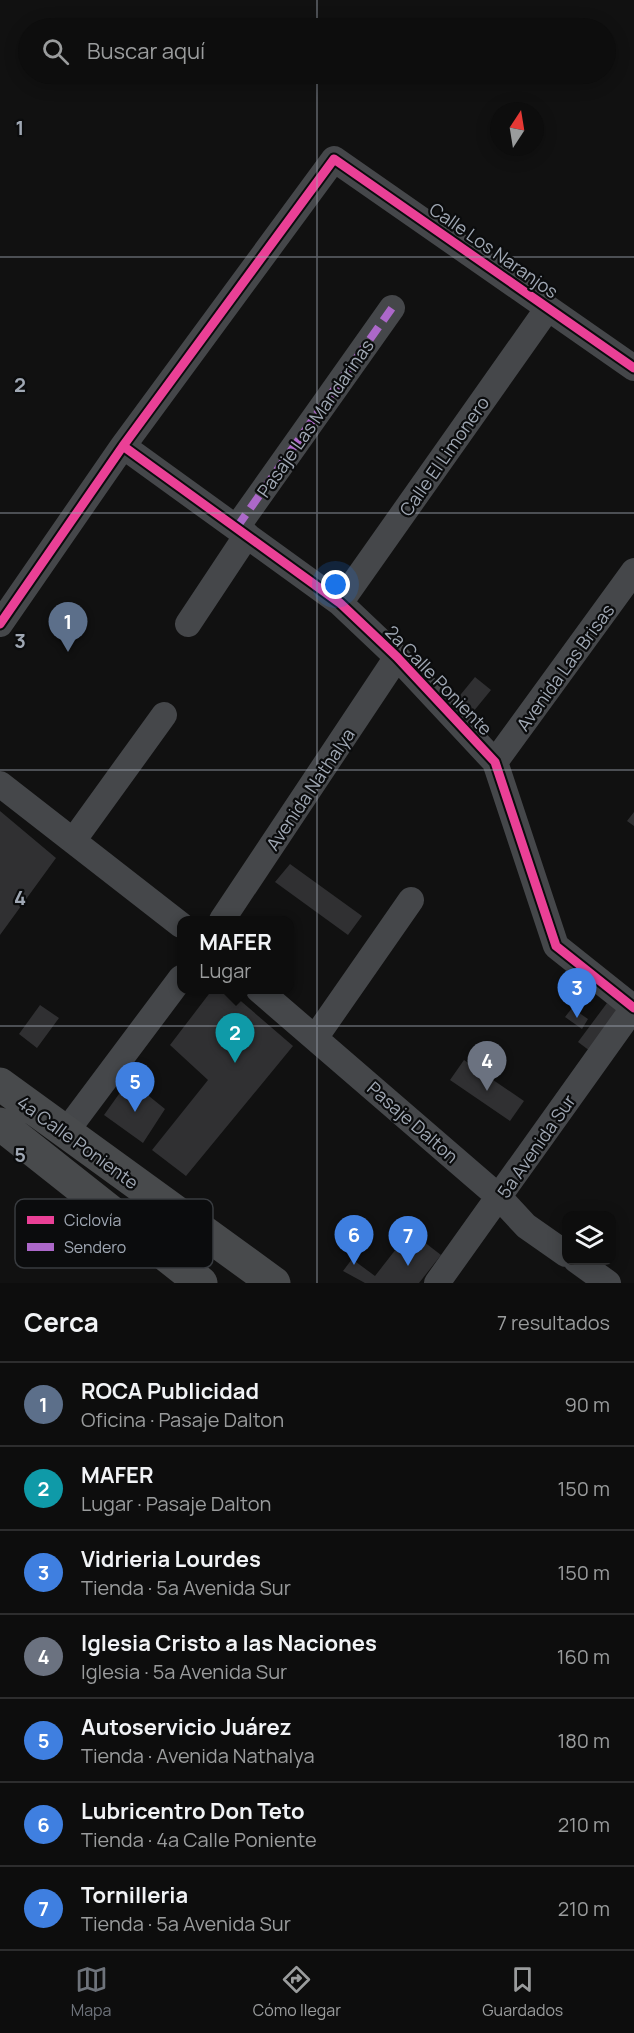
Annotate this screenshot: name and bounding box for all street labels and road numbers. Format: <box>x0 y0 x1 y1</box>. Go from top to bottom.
street label: Calle Los Naranjos <box>425 197 563 303</box>
street label: Pasaje Las Mandarinas <box>251 334 379 502</box>
street label: Calle El Limonero <box>394 391 494 521</box>
street label: Avenida Las Brisas <box>511 599 619 735</box>
street label: 2a Calle Poniente <box>380 620 498 740</box>
street label: Avenida Nathalya <box>260 723 360 855</box>
street label: Pasaje Dalton <box>362 1076 464 1168</box>
street label: 5a Avenida Sur <box>491 1089 581 1203</box>
street label: 4a Calle Poniente <box>13 1090 143 1194</box>

